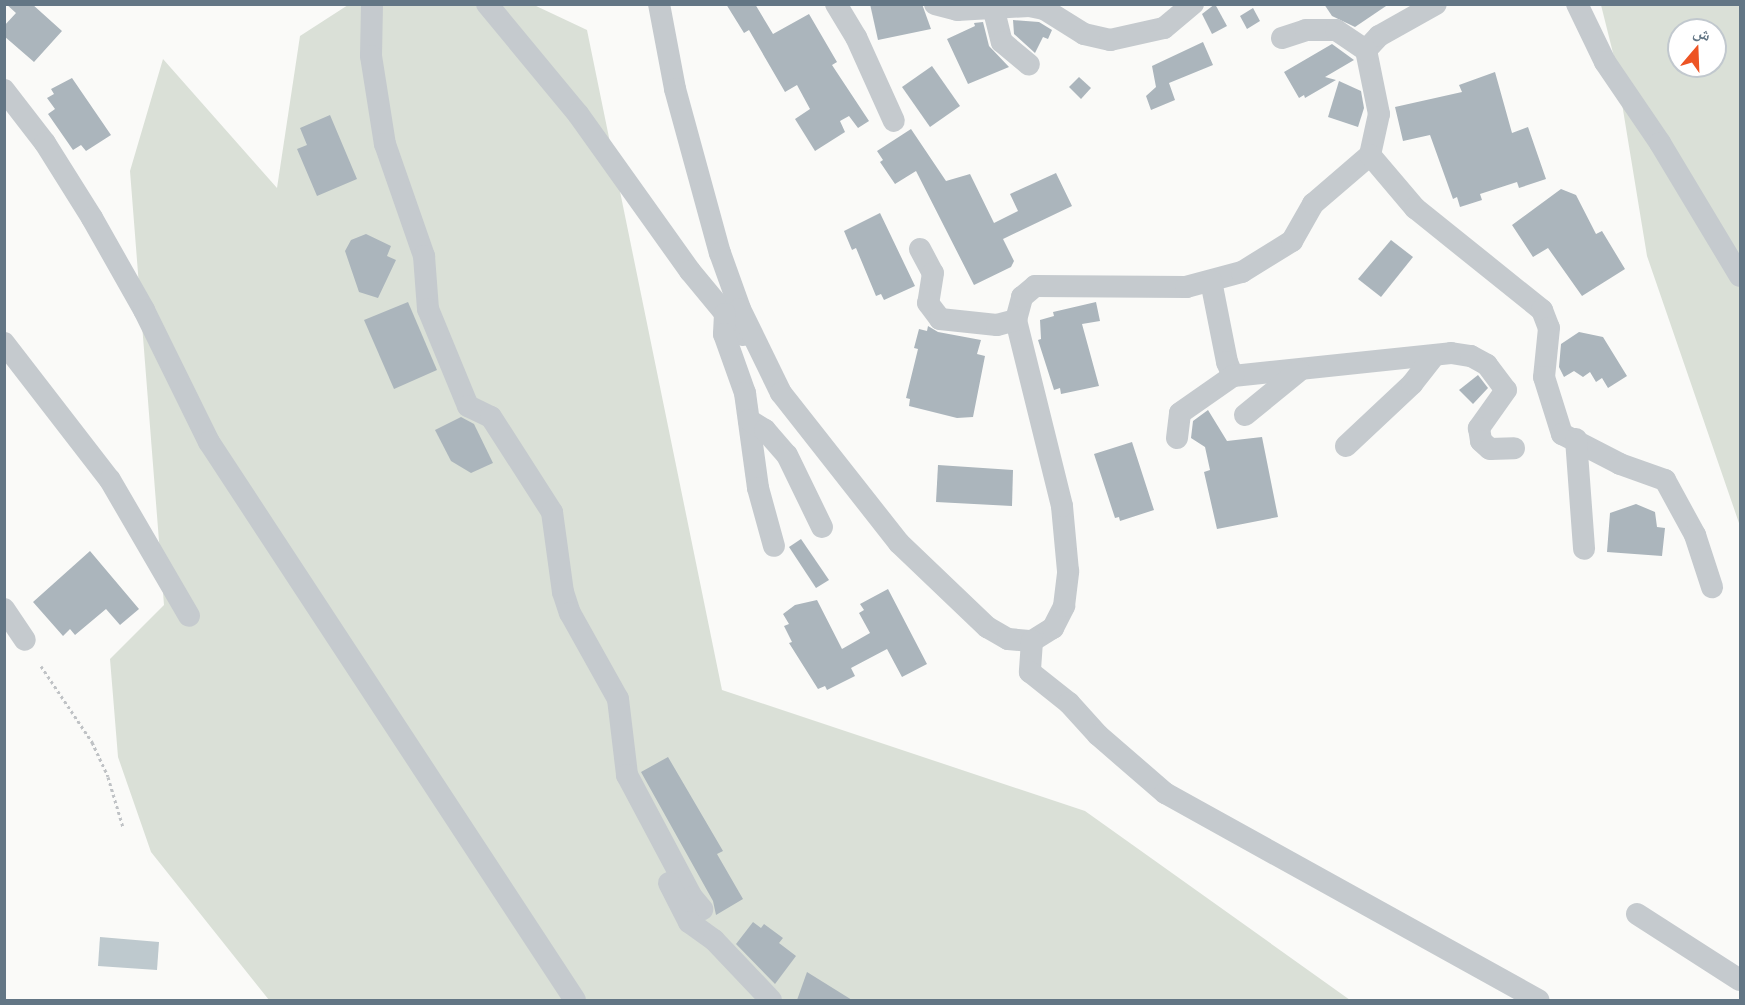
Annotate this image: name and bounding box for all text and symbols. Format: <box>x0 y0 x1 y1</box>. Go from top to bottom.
north arrow <box>1667 18 1727 78</box>
text: ش <box>1691 21 1713 45</box>

